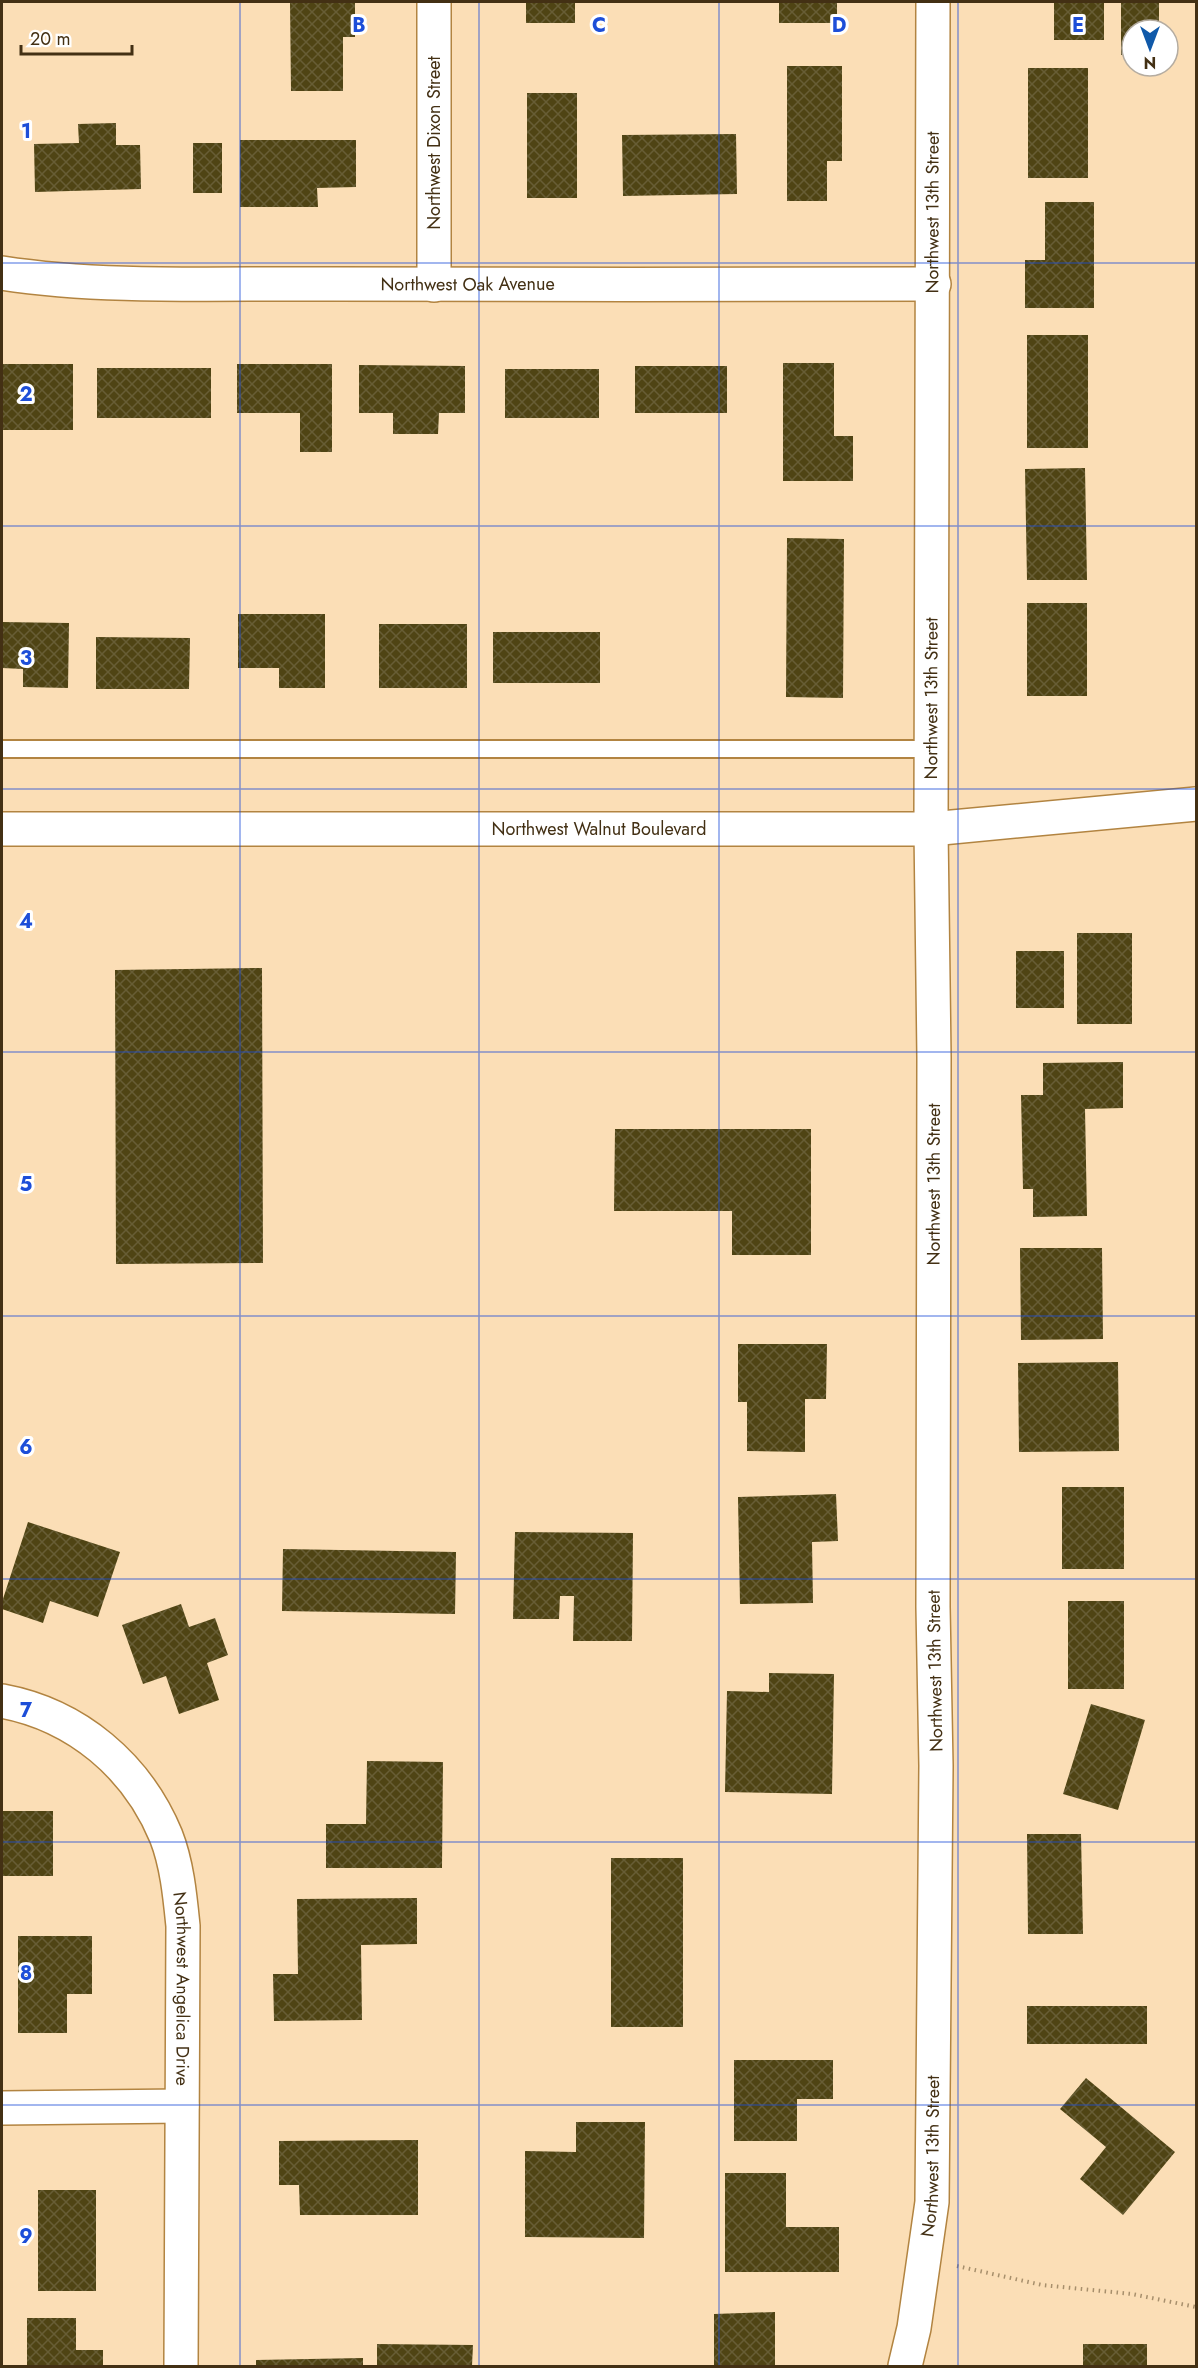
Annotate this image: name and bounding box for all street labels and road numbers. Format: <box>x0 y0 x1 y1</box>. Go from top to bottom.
street label: Northwest Dixon Street <box>421 55 447 230</box>
street label: Northwest 13th Street <box>919 131 946 293</box>
street label: Northwest Oak Avenue <box>380 271 555 297</box>
street label: Northwest 13th Street <box>918 617 945 779</box>
street label: Northwest Walnut Boulevard <box>492 816 706 842</box>
street label: Northwest 13th Street <box>921 1103 947 1265</box>
street label: Northwest 13th Street <box>921 1589 949 1752</box>
street label: Northwest Angelica Drive <box>166 1890 196 2086</box>
street label: Northwest 13th Street <box>914 2075 946 2239</box>

